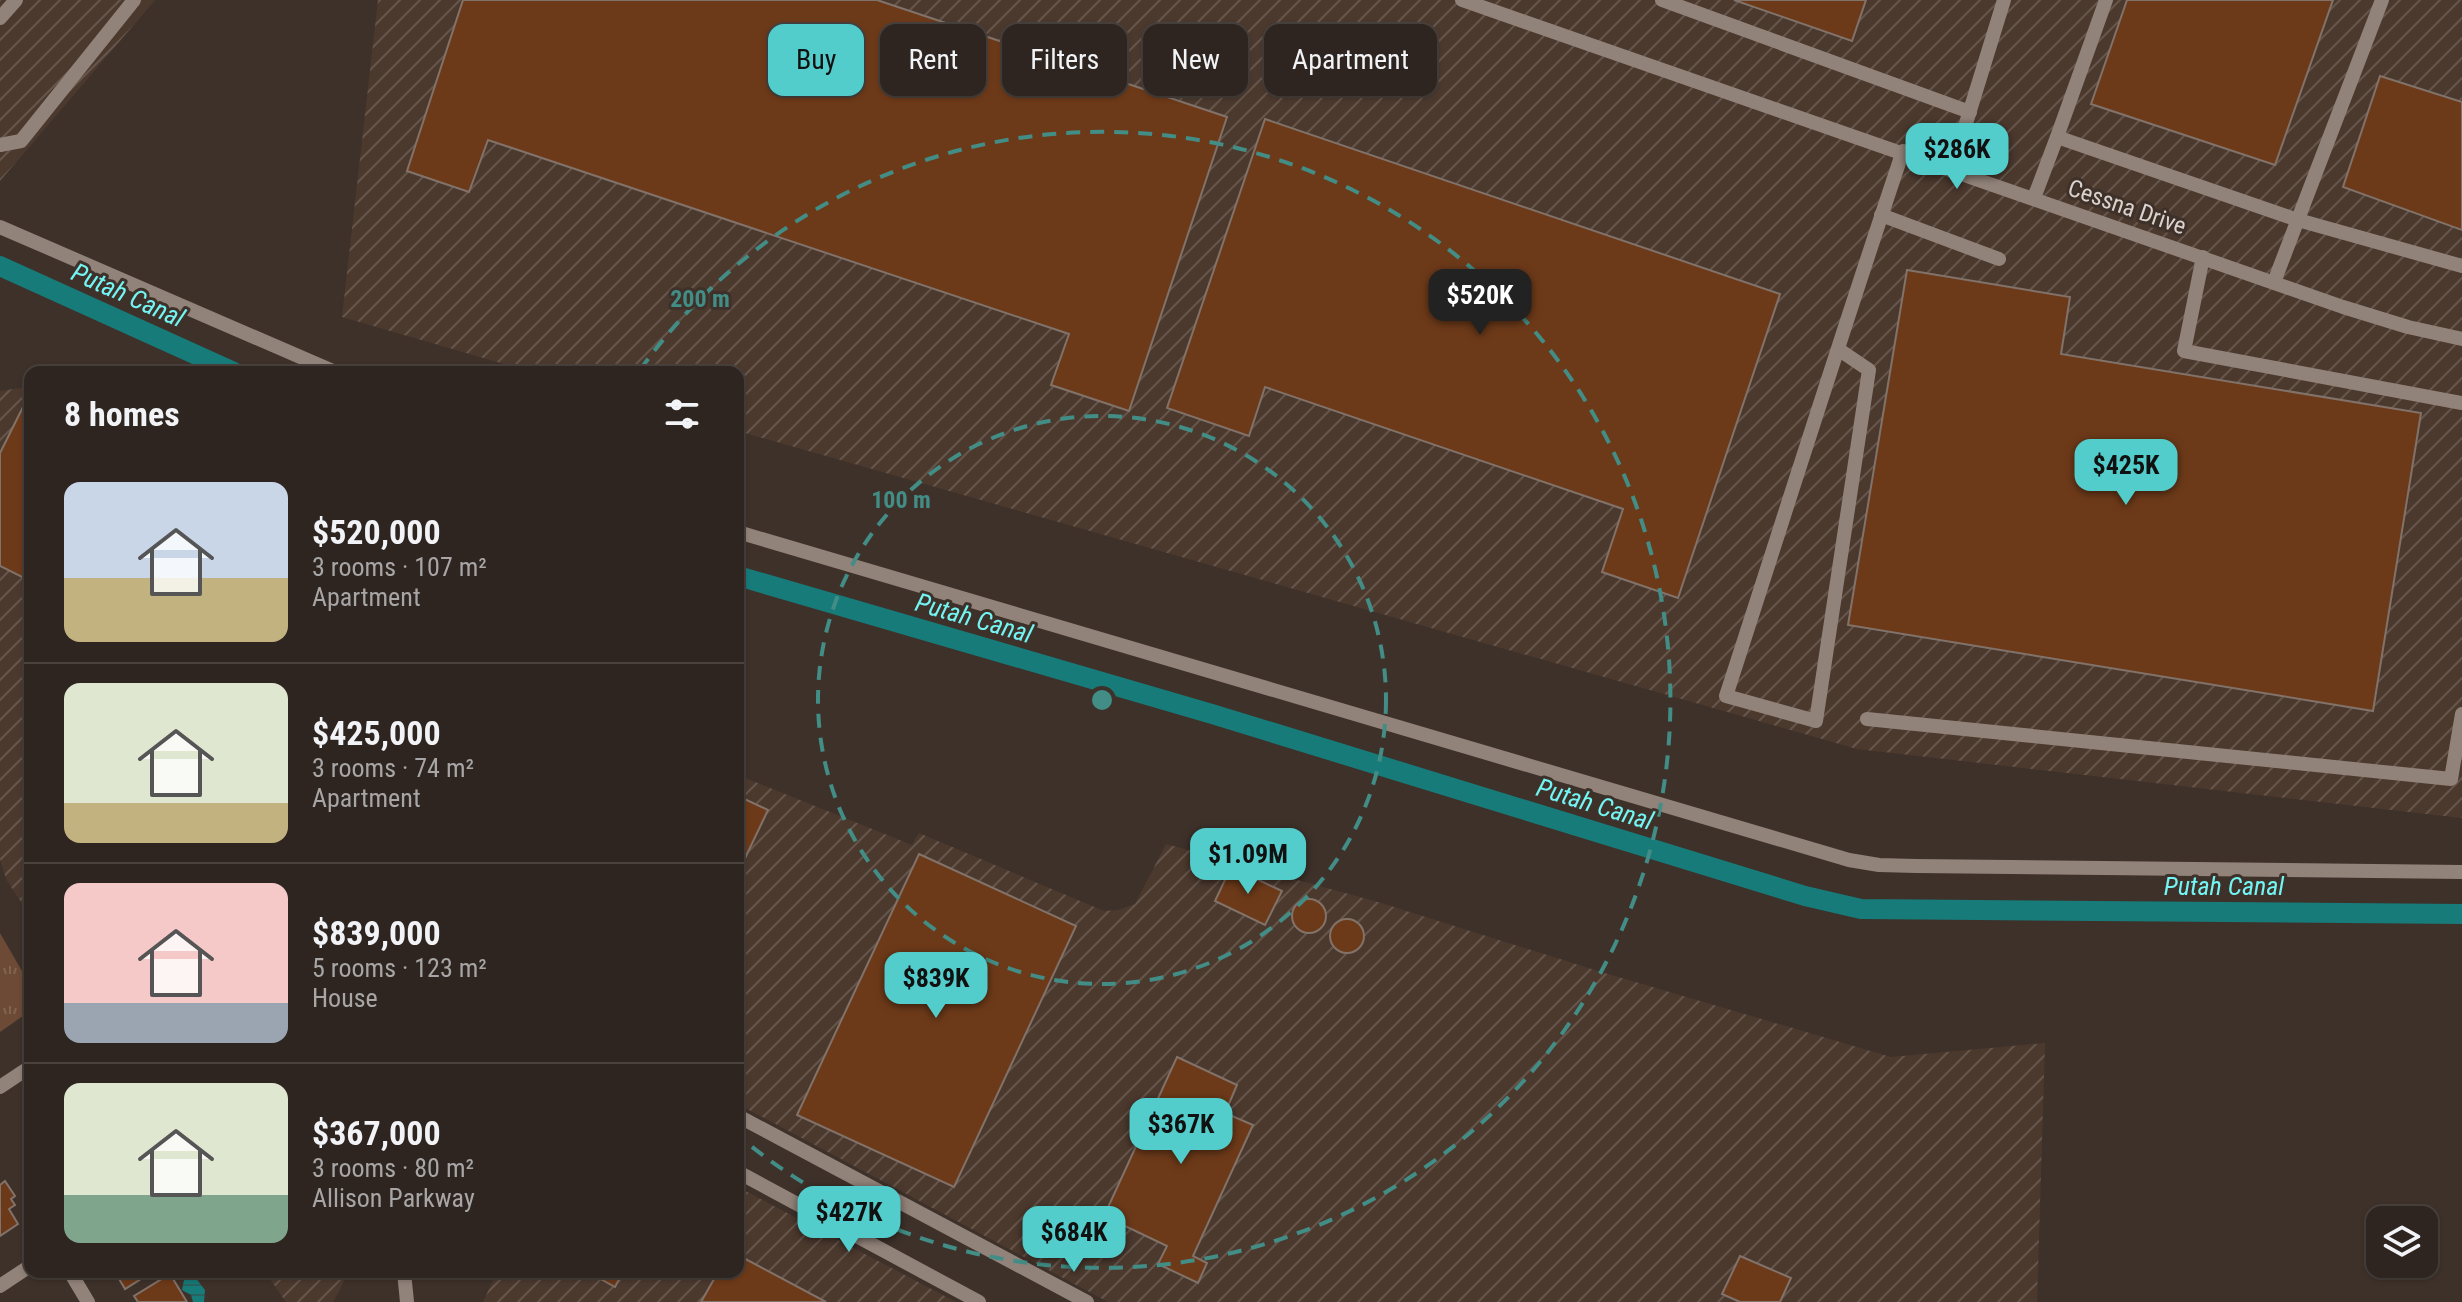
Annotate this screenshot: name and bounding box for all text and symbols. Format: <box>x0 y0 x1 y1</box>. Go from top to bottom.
chip: Buy <box>768 24 864 96</box>
chip: Rent <box>880 24 986 96</box>
chip: Filters <box>1002 24 1127 96</box>
chip: New <box>1143 24 1248 96</box>
chip: Apartment <box>1264 24 1437 96</box>
pin: $286K <box>1901 123 2013 191</box>
text: $286K <box>1924 134 1990 164</box>
street label: Cessna Drive <box>2064 174 2190 240</box>
water label: Putah Canal <box>67 257 190 334</box>
pin: $520K <box>1424 269 1536 337</box>
text: $520K <box>1447 280 1513 310</box>
text: 200 m <box>670 285 730 313</box>
icon: filters <box>660 392 704 436</box>
text: 8 homes <box>64 394 180 434</box>
pin: $425K <box>2070 439 2182 507</box>
text: $425K <box>2093 450 2159 480</box>
text: 100 m <box>871 486 931 514</box>
text: $520,000 <box>312 512 441 552</box>
icon: home <box>128 514 224 610</box>
text: 3 rooms · 107 m² <box>312 552 487 582</box>
text: Apartment <box>312 582 421 612</box>
water label: Putah Canal <box>912 587 1037 649</box>
centre of rings <box>1088 686 1116 714</box>
text: $425,000 <box>312 713 441 753</box>
icon: home <box>128 715 224 811</box>
text: 3 rooms · 74 m² <box>312 753 474 783</box>
water label: Putah Canal <box>1533 772 1658 836</box>
text: Apartment <box>312 783 421 813</box>
pin: $1.09M <box>1183 828 1313 896</box>
text: $1.09M <box>1208 839 1288 869</box>
water label: Putah Canal <box>2164 871 2285 901</box>
text: $839,000 <box>312 913 441 953</box>
icon: home <box>128 915 224 1011</box>
pin: $839K <box>880 952 992 1020</box>
text: 5 rooms · 123 m² <box>312 953 487 983</box>
text: $839K <box>903 963 969 993</box>
text: House <box>312 983 378 1013</box>
pin: $367K <box>1125 1098 1237 1166</box>
text: $367K <box>1148 1109 1214 1139</box>
text: $367,000 <box>312 1113 441 1153</box>
icon: home <box>128 1115 224 1211</box>
text: 3 rooms · 80 m² <box>312 1153 474 1183</box>
text: Allison Parkway <box>312 1183 475 1213</box>
pin: $427K <box>793 1186 905 1254</box>
text: $427K <box>816 1197 882 1227</box>
pin: $684K <box>1018 1206 1130 1274</box>
map controls <box>2366 1206 2438 1278</box>
button: layers <box>2366 1206 2438 1278</box>
text: $684K <box>1041 1217 1107 1247</box>

